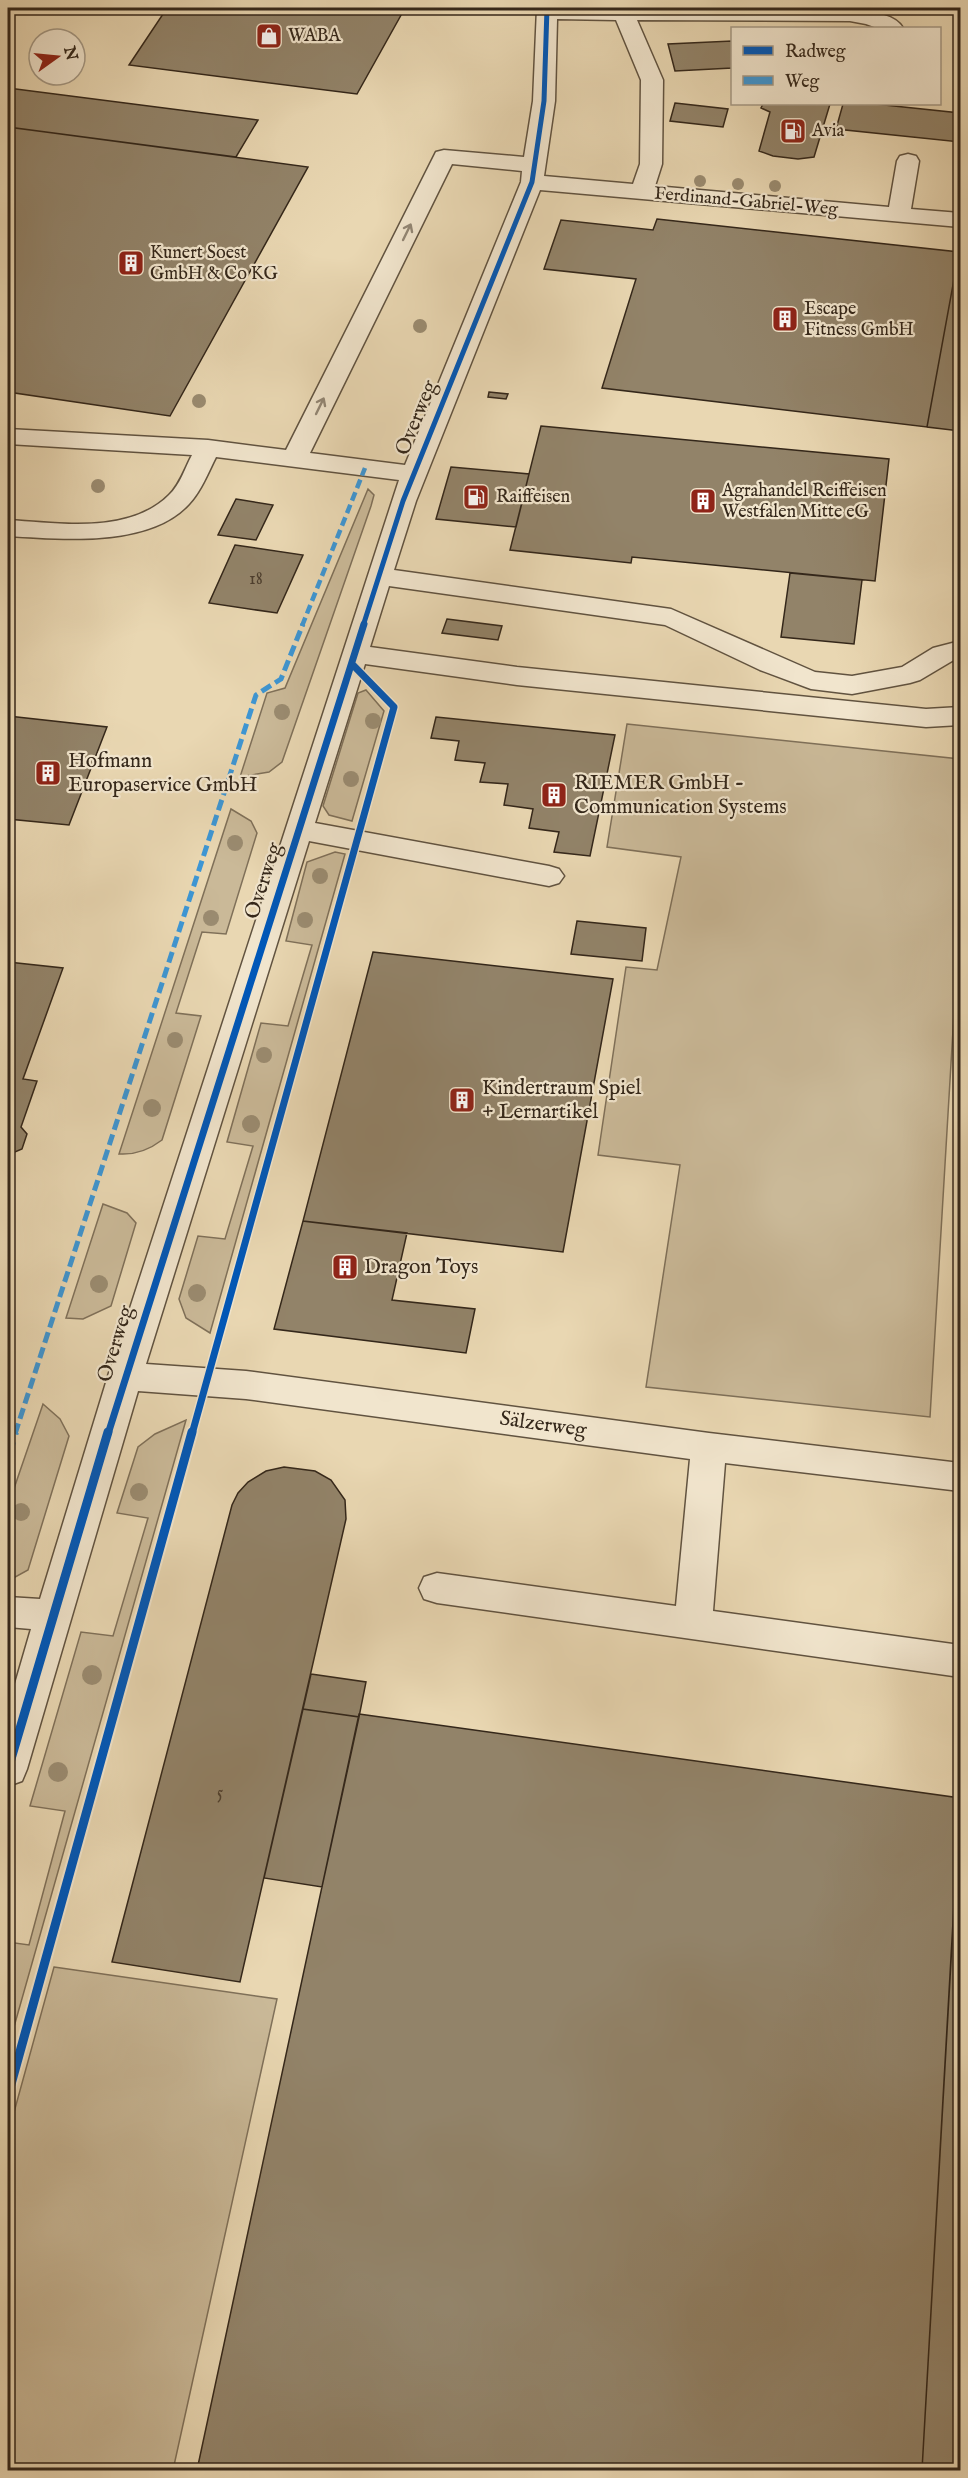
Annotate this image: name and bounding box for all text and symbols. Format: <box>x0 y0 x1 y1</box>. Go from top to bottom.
shop icon: WABA <box>254 21 284 51</box>
place label: WABA <box>288 25 341 48</box>
north arrow <box>27 27 87 87</box>
legend <box>731 27 941 105</box>
text: Radweg <box>785 41 846 64</box>
text: N <box>58 43 81 63</box>
text: Weg <box>785 71 820 94</box>
fuel station icon: Avia <box>778 116 808 146</box>
place label: Avia <box>811 120 845 143</box>
street label: Ferdinand-Gabriel-Weg <box>653 183 839 222</box>
one-way arrow <box>401 223 413 241</box>
place label: Kunert Soest GmbH & Co KG <box>150 242 278 286</box>
building icon: Kunert Soest GmbH & Co KG <box>116 248 146 278</box>
place label: Escape Fitness GmbH <box>804 298 914 342</box>
building icon: Escape Fitness GmbH <box>770 304 800 334</box>
street label: Overweg <box>390 376 444 460</box>
one-way arrow <box>314 398 326 416</box>
place label: Agrahandel Reiffeisen Westfalen Mitte eG <box>721 480 887 524</box>
fuel station icon: Raiffeisen <box>461 482 491 512</box>
place label: Raiffeisen <box>496 486 571 509</box>
building icon: Agrahandel Reiffeisen Westfalen Mitte eG <box>688 486 718 516</box>
house number: 18 <box>249 568 263 591</box>
place label: Hofmann Europaservice GmbH <box>68 748 258 799</box>
building icon: Hofmann Europaservice GmbH <box>33 758 63 788</box>
place label: RIEMER GmbH - Communication Systems <box>574 770 787 821</box>
building icon: RIEMER GmbH - Communication Systems <box>539 780 569 810</box>
street label: Overweg <box>239 839 289 923</box>
place label: Kindertraum Spiel + Lernartikel <box>482 1075 641 1126</box>
building icon: Kindertraum Spiel + Lernartikel <box>447 1085 477 1115</box>
building icon: Dragon Toys <box>330 1252 360 1282</box>
place label: Dragon Toys <box>364 1254 478 1281</box>
street label: Overweg <box>92 1302 141 1386</box>
street label: Sälzerweg <box>498 1406 589 1445</box>
house number: 5 <box>217 1782 224 1805</box>

